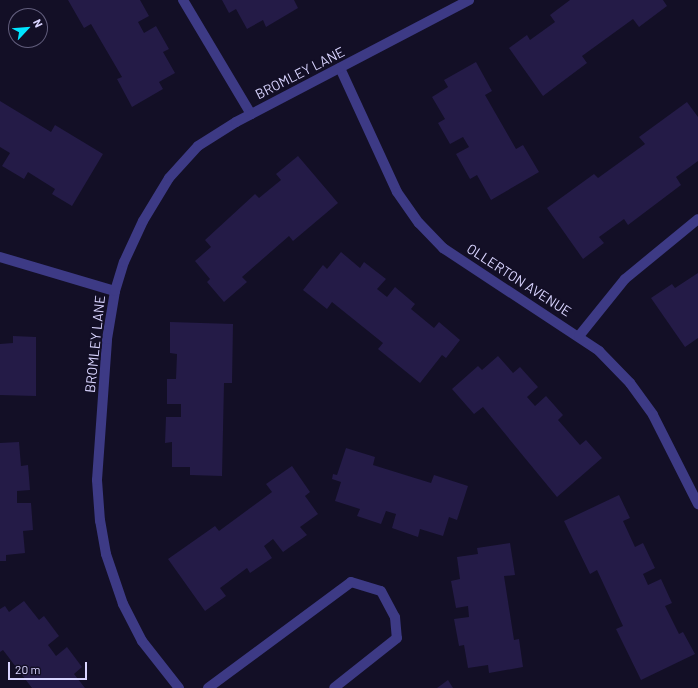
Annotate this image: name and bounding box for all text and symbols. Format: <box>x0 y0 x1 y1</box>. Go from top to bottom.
north arrow <box>8 8 48 48</box>
text: N <box>31 17 46 29</box>
street label: BROMLEY LANE <box>253 43 347 103</box>
street label: OLLERTON AVENUE <box>464 240 574 320</box>
street label: BROMLEY LANE <box>82 294 108 394</box>
scale bar <box>10 654 89 680</box>
text: 20 m <box>15 662 41 676</box>

